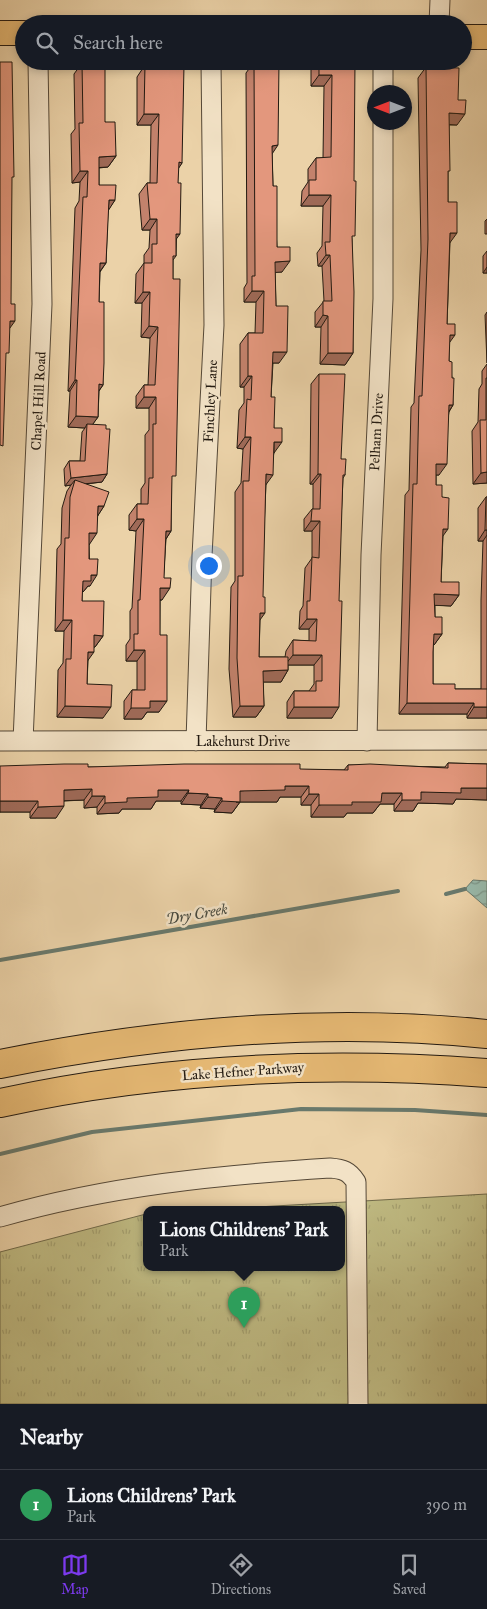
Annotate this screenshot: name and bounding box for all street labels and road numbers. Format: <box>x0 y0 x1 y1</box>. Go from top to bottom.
street label: Chapel Hill Road <box>27 351 50 451</box>
street label: Finchley Lane <box>200 359 221 443</box>
street label: Pelham Drive <box>366 392 387 471</box>
street label: Lakehurst Drive <box>196 733 290 750</box>
street label: Lake Hefner Parkway <box>181 1059 305 1084</box>

